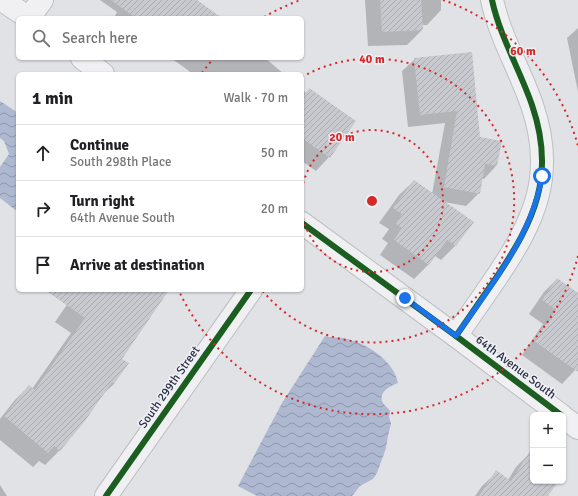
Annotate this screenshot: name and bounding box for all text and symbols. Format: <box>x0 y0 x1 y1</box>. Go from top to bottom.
search box <box>16 16 304 60</box>
icon: search <box>30 27 52 49</box>
text: Search here <box>62 29 138 47</box>
text: 60 m <box>510 44 536 59</box>
text: 40 m <box>359 52 385 67</box>
text: 1 min <box>32 88 73 109</box>
text: Walk · 70 m <box>224 90 288 106</box>
text: 20 m <box>329 130 355 145</box>
text: Continue <box>70 136 129 154</box>
icon: ahead <box>32 142 54 164</box>
text: 50 m <box>261 145 288 161</box>
text: South 298th Place <box>70 154 171 170</box>
route start <box>533 167 551 185</box>
text: Turn right <box>70 192 135 210</box>
centre of rings <box>365 194 379 208</box>
icon: right <box>32 198 54 220</box>
text: 20 m <box>261 201 288 217</box>
text: 64th Avenue South <box>70 210 175 226</box>
icon: arrive <box>32 254 54 276</box>
text: Arrive at destination <box>70 256 205 274</box>
route end <box>396 289 414 307</box>
street label: 64th Avenue South <box>473 332 559 402</box>
street label: South 299th Street <box>135 343 203 431</box>
map controls <box>530 412 566 484</box>
button: + <box>530 412 566 448</box>
button: − <box>530 448 566 484</box>

